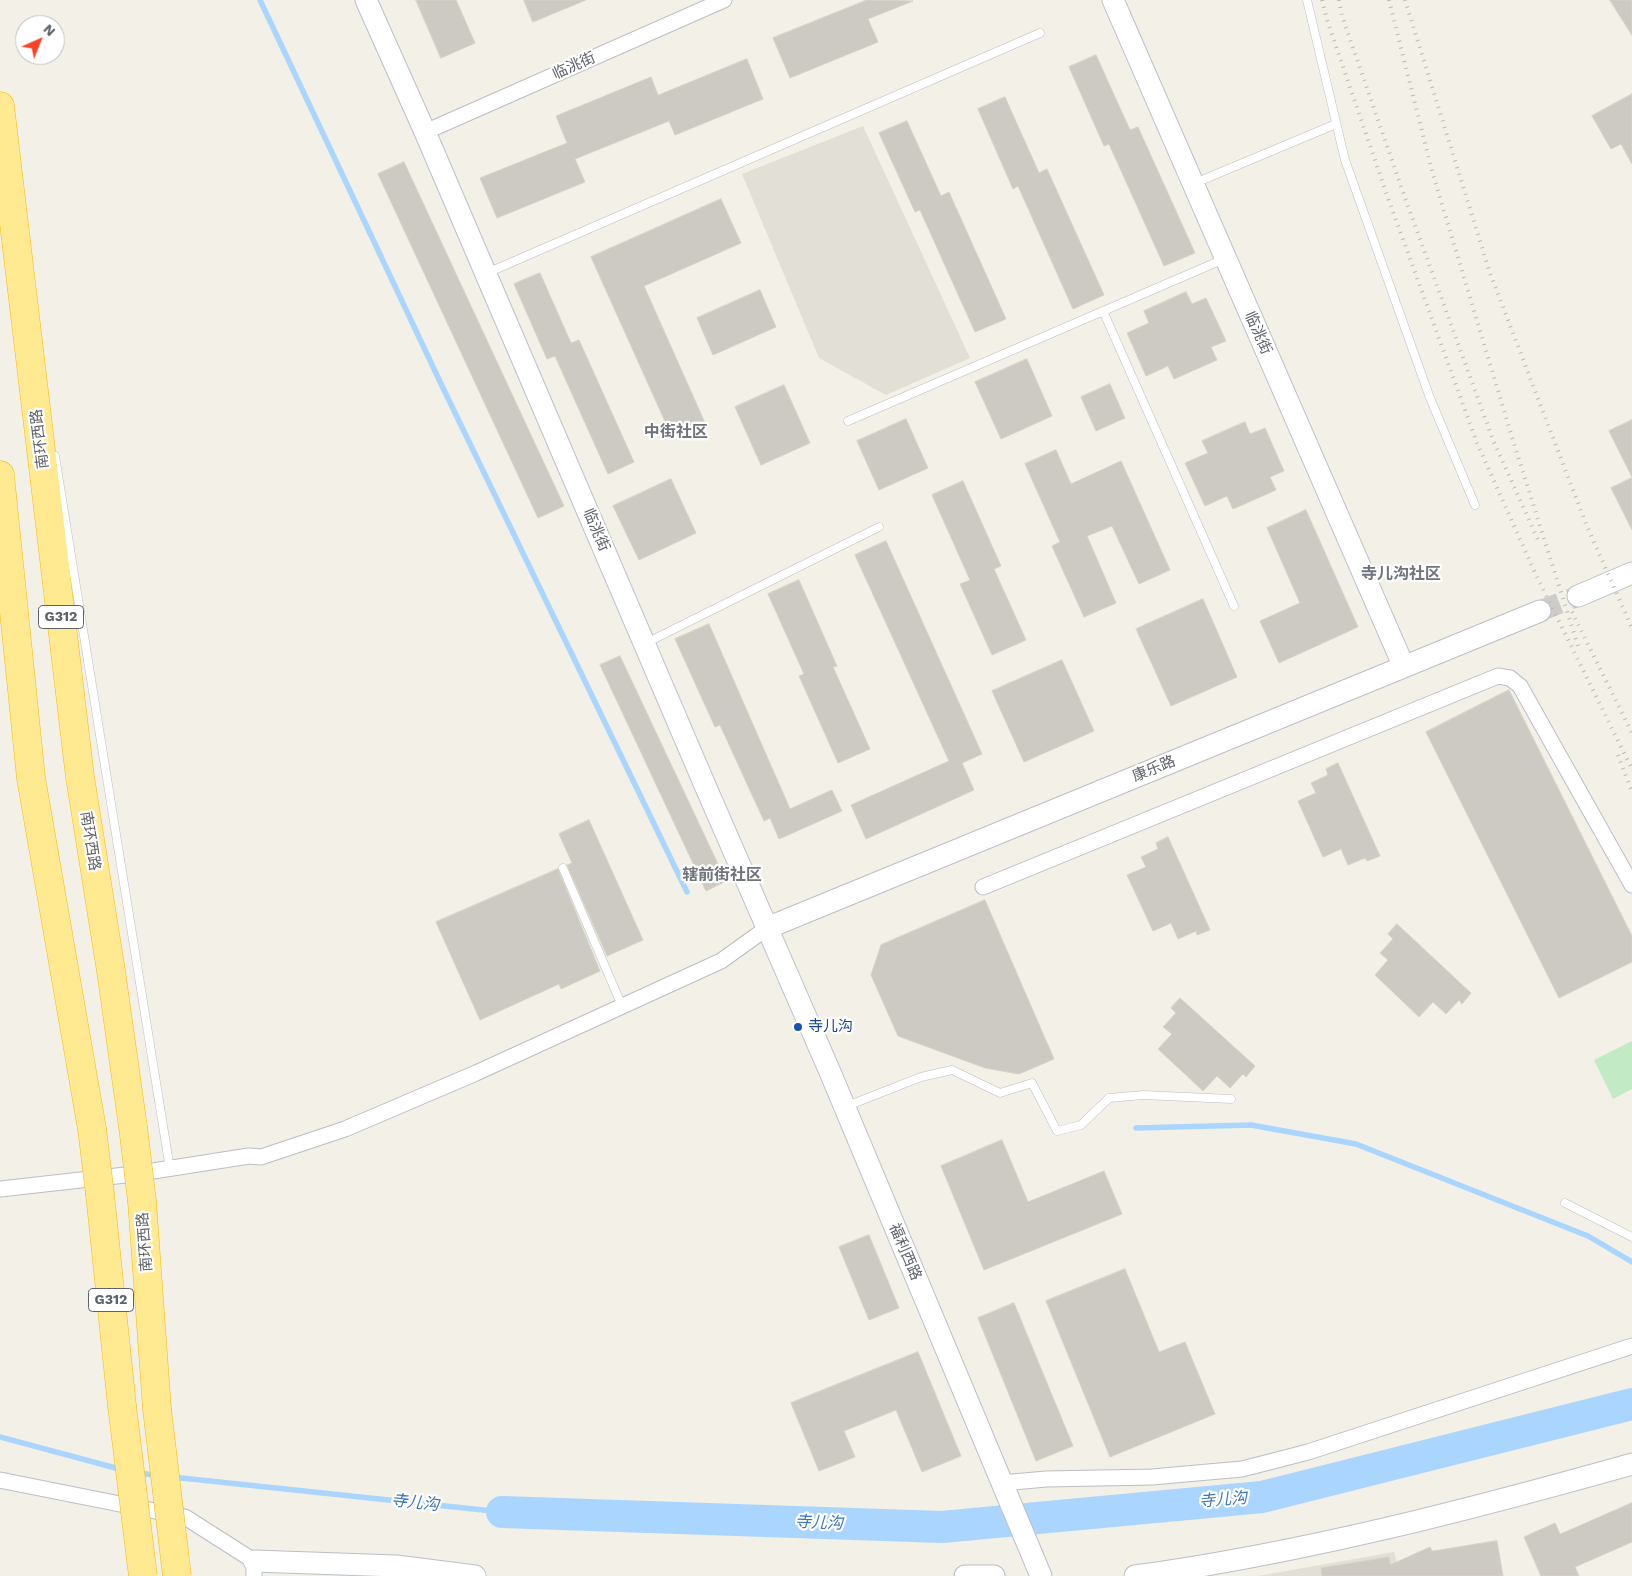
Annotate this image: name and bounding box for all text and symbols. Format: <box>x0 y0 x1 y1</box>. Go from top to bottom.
north arrow <box>15 15 65 65</box>
text: N <box>40 21 59 39</box>
street label: 临洮街 <box>550 49 598 83</box>
street label: 临洮街 <box>1241 309 1275 357</box>
street label: 南环西路 <box>27 408 53 470</box>
district label: 中街社区 <box>644 422 708 442</box>
street label: 临洮街 <box>579 506 613 554</box>
district label: 寺儿沟社区 <box>1361 564 1441 584</box>
road number: G312 <box>38 606 84 628</box>
street label: 康乐路 <box>1130 752 1178 786</box>
street label: 南环西路 <box>76 810 104 872</box>
district label: 辖前街社区 <box>682 865 762 885</box>
place label: 寺儿沟 <box>808 1018 853 1036</box>
marker: 寺儿沟 <box>792 1021 804 1033</box>
street label: 南环西路 <box>134 1211 156 1273</box>
street label: 福利西路 <box>885 1221 925 1283</box>
road number: G312 <box>88 1288 134 1312</box>
water label: 寺儿沟 <box>1198 1488 1248 1512</box>
water label: 寺儿沟 <box>390 1491 440 1515</box>
water label: 寺儿沟 <box>795 1513 843 1533</box>

